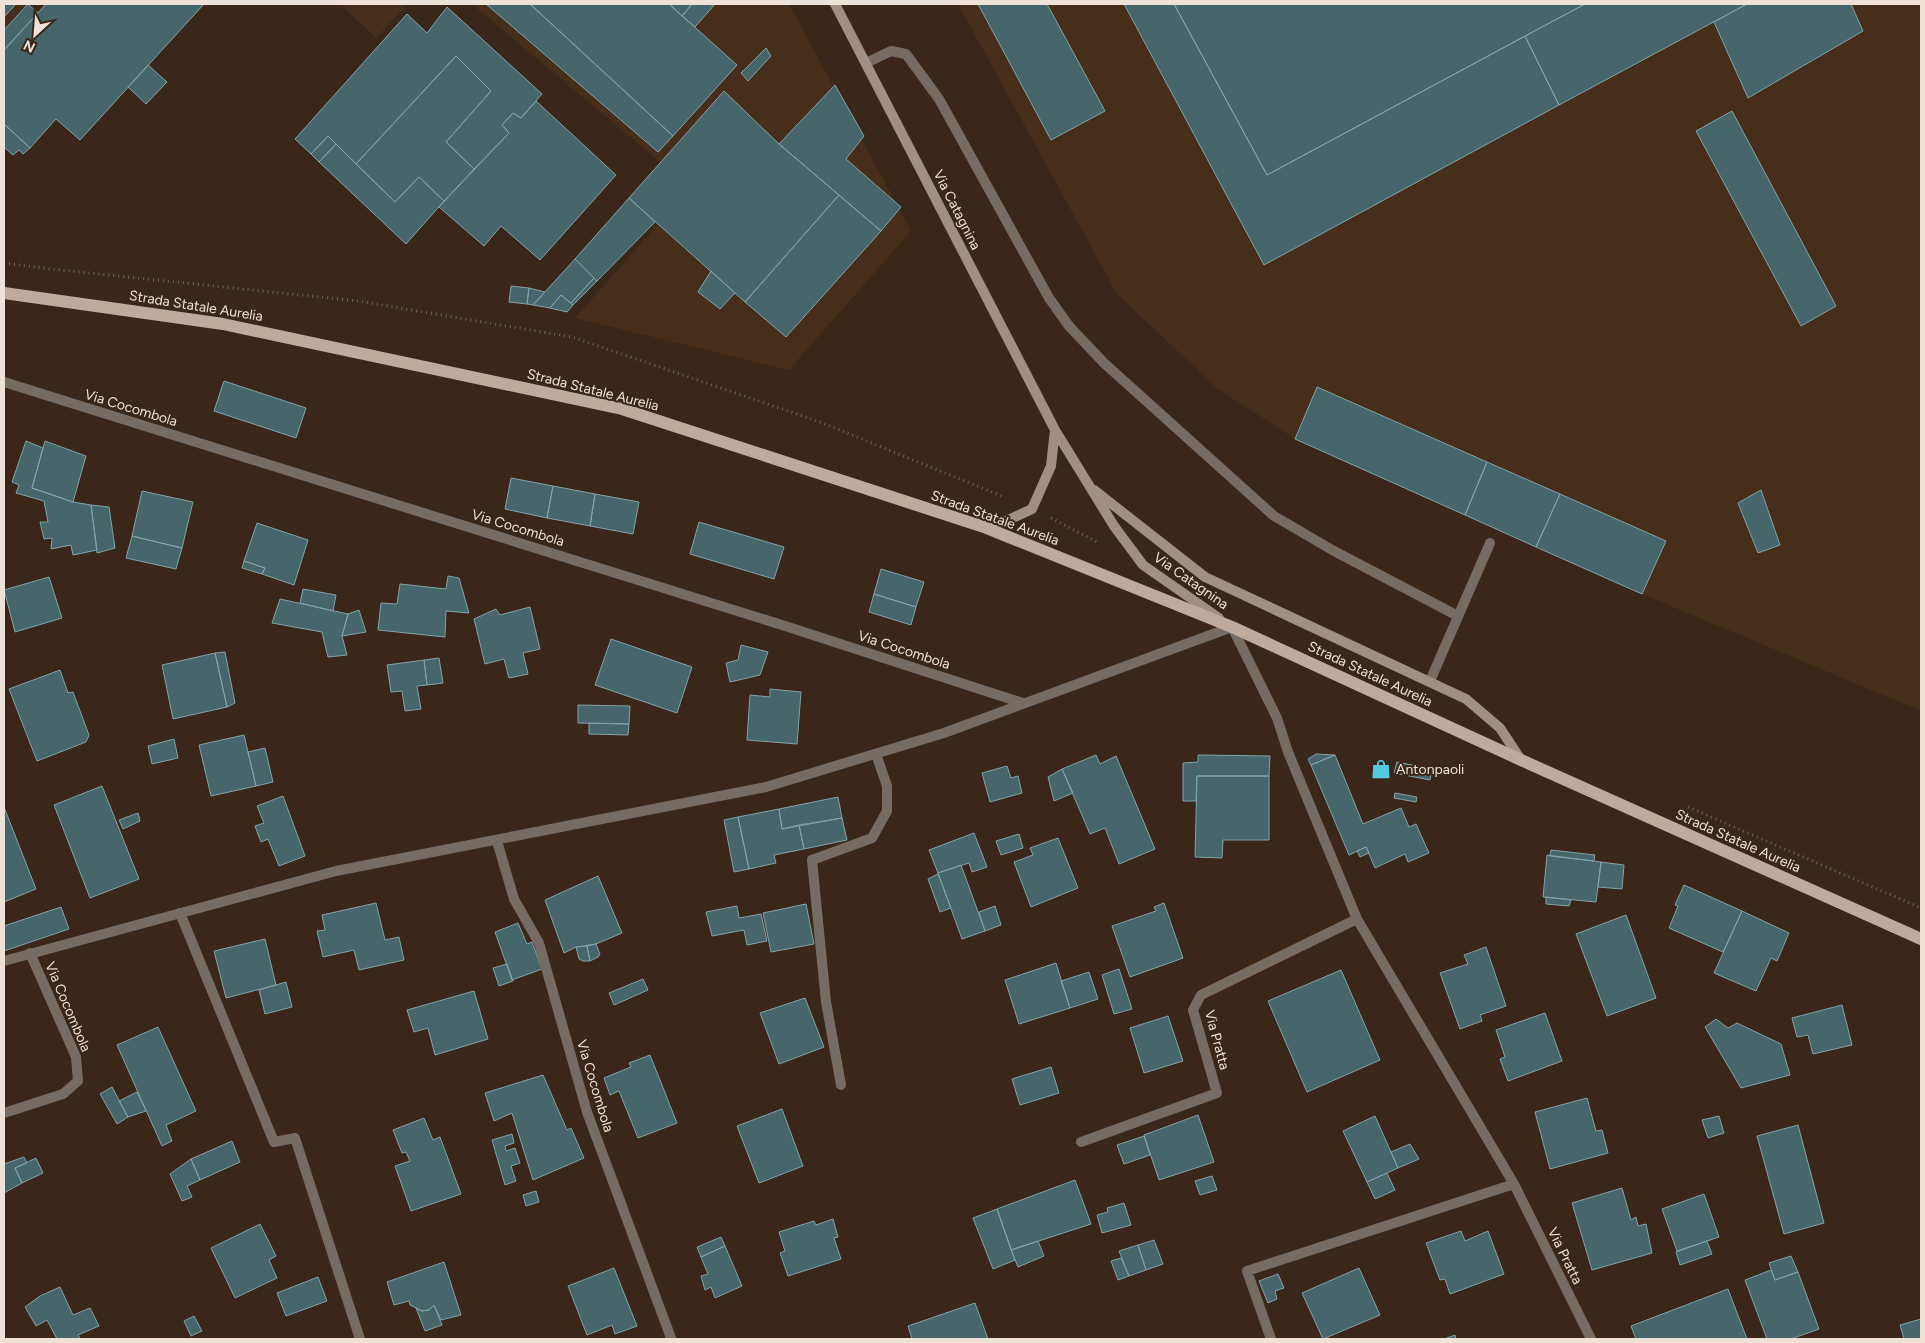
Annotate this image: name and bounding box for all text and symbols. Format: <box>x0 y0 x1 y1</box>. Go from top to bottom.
north arrow <box>10 10 60 60</box>
text: N <box>21 36 38 56</box>
street label: Via Catagnina <box>930 167 984 253</box>
street label: Strada Statale Aurelia <box>128 287 264 325</box>
street label: Strada Statale Aurelia <box>525 365 661 415</box>
street label: Via Cocombola <box>83 386 179 430</box>
street label: Strada Statale Aurelia <box>929 487 1061 549</box>
street label: Via Cocombola <box>470 506 566 550</box>
street label: Via Catagnina <box>1150 549 1232 613</box>
street label: Via Cocombola <box>856 627 952 673</box>
street label: Strada Statale Aurelia <box>1305 638 1435 710</box>
shop icon: Antonpaoli <box>1370 758 1392 780</box>
place label: Antonpaoli <box>1396 761 1464 778</box>
street label: Strada Statale Aurelia <box>1673 806 1803 876</box>
street label: Via Cocombola <box>41 960 95 1054</box>
street label: Via Pratta <box>1201 1008 1233 1072</box>
street label: Via Cocombola <box>573 1038 617 1134</box>
street label: Via Pratta <box>1544 1225 1586 1287</box>

